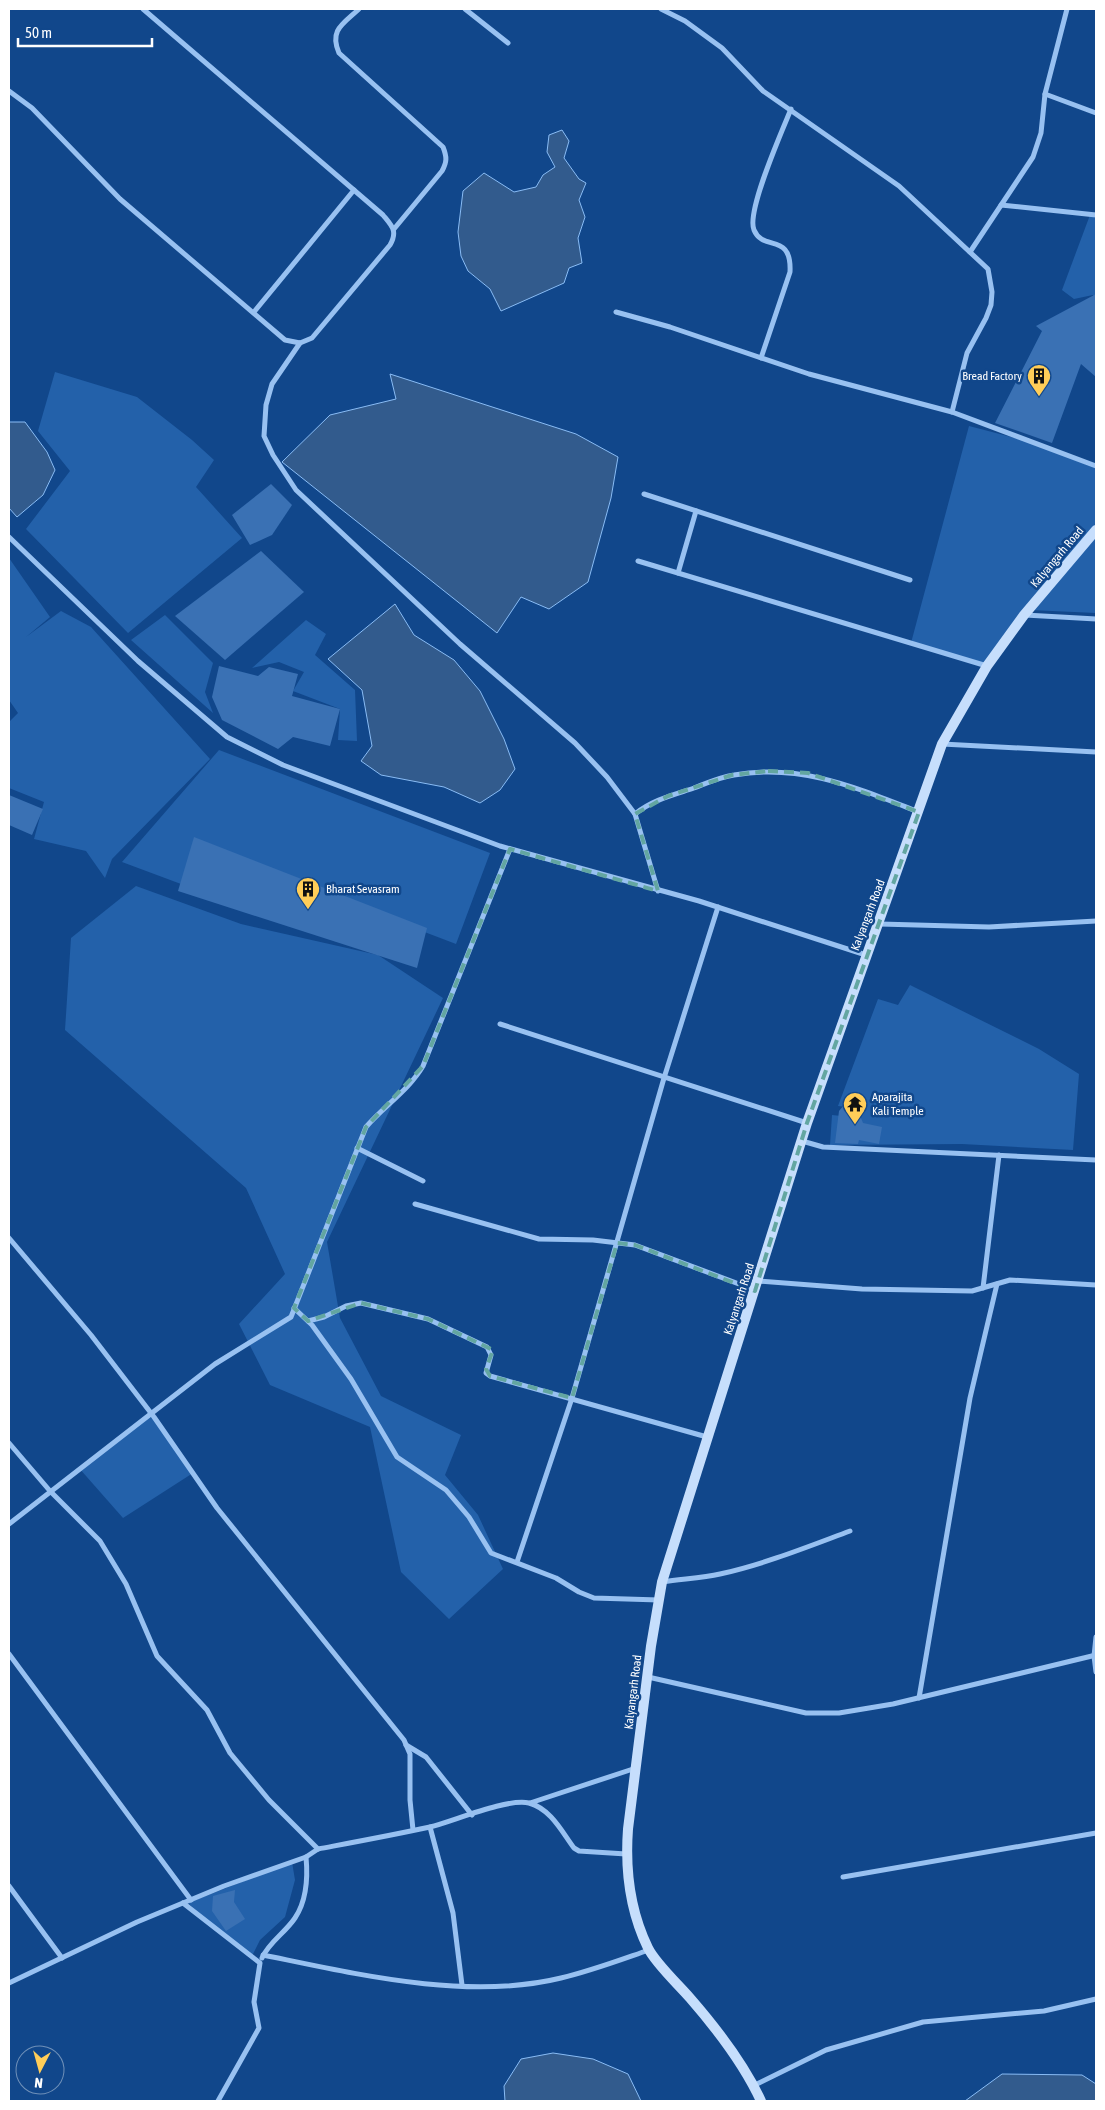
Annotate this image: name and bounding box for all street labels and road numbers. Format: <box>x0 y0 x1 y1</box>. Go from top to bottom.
street label: Kalyangarh Road <box>1028 524 1086 590</box>
street label: Kalyangarh Road <box>848 878 888 952</box>
street label: Kalyangarh Road <box>721 1261 757 1337</box>
street label: Kalyangarh Road <box>621 1654 645 1730</box>

